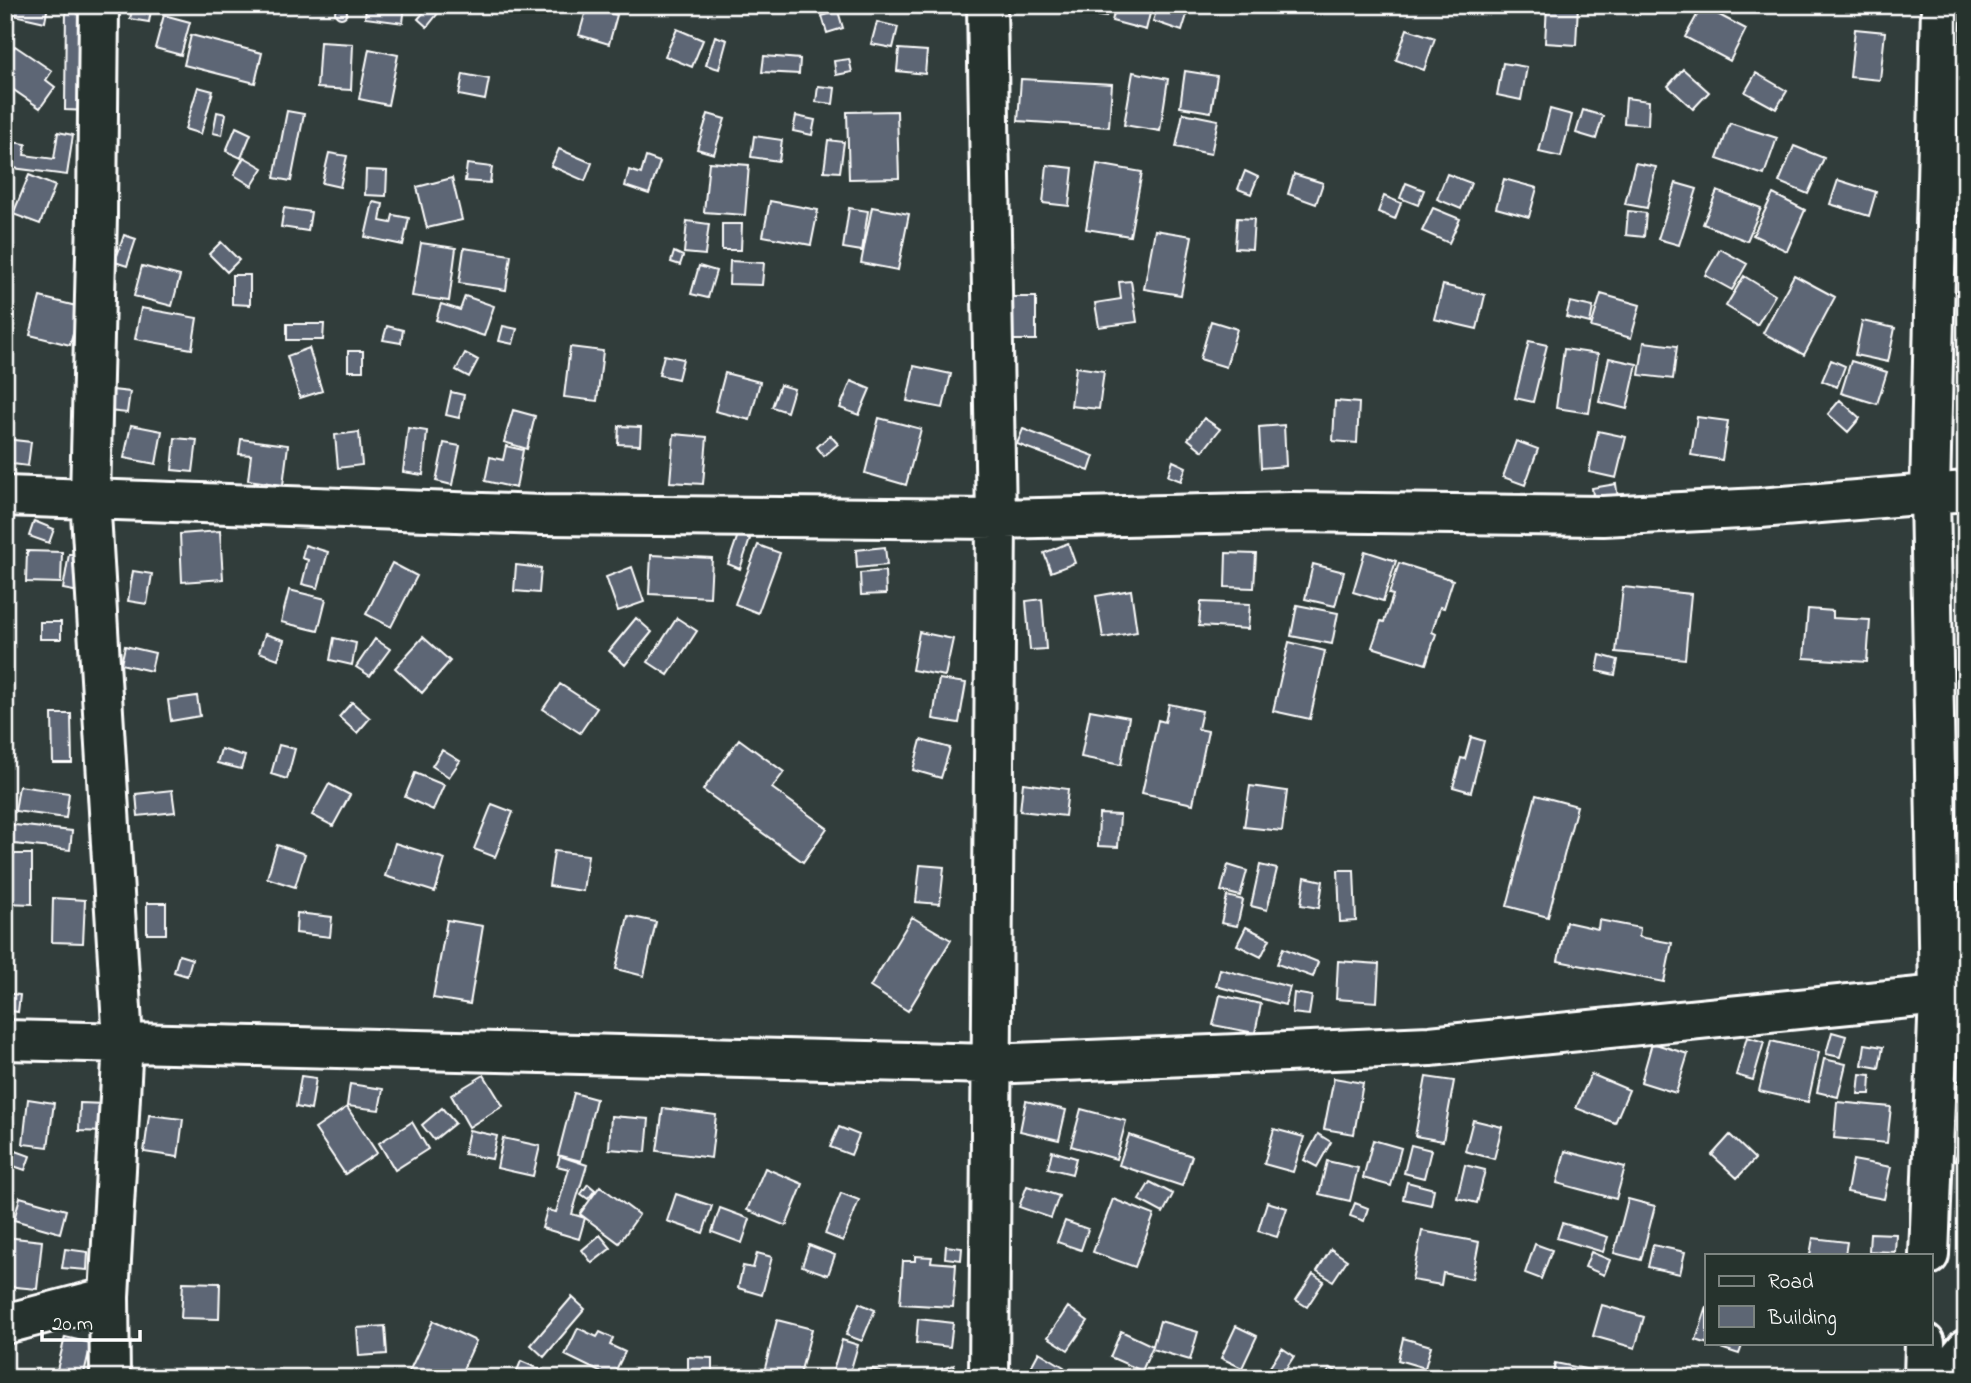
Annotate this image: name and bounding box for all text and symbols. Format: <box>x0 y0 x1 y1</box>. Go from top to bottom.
legend <box>1705 1254 1932 1344</box>
text: Road <box>1768 1268 1814 1298</box>
scale bar <box>42 1299 140 1343</box>
text: Building <box>1767 1304 1837 1336</box>
text: 20 m <box>52 1310 93 1340</box>

